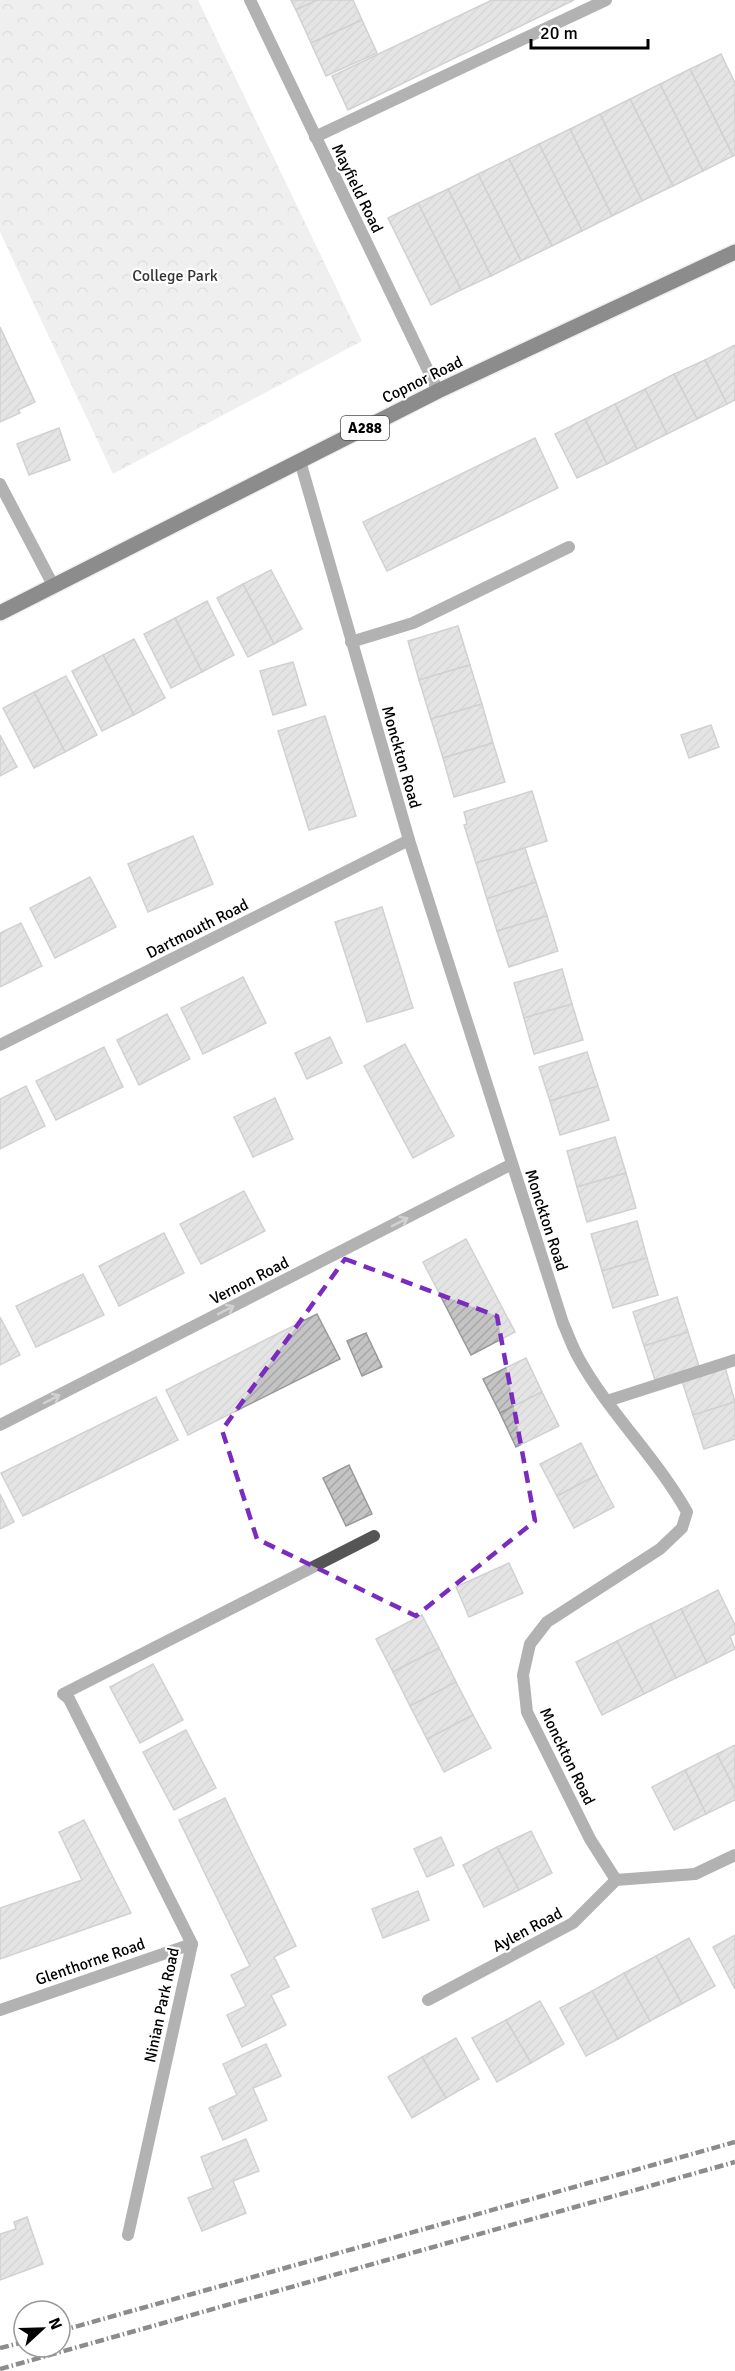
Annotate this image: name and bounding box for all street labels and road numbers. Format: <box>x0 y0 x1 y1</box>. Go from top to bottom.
street label: Mayfield Road <box>327 141 387 236</box>
street label: Copnor Road <box>379 352 466 408</box>
road number: A288 <box>341 416 389 440</box>
street label: Monckton Road <box>377 704 425 811</box>
street label: Dartmouth Road <box>143 895 252 963</box>
street label: Monckton Road <box>520 1167 572 1274</box>
street label: Vernon Road <box>207 1252 292 1309</box>
street label: Monckton Road <box>535 1705 599 1808</box>
street label: Aylen Road <box>489 1903 566 1957</box>
street label: Glenthorne Road <box>33 1934 148 1990</box>
street label: Ninian Park Road <box>140 1946 184 2065</box>

